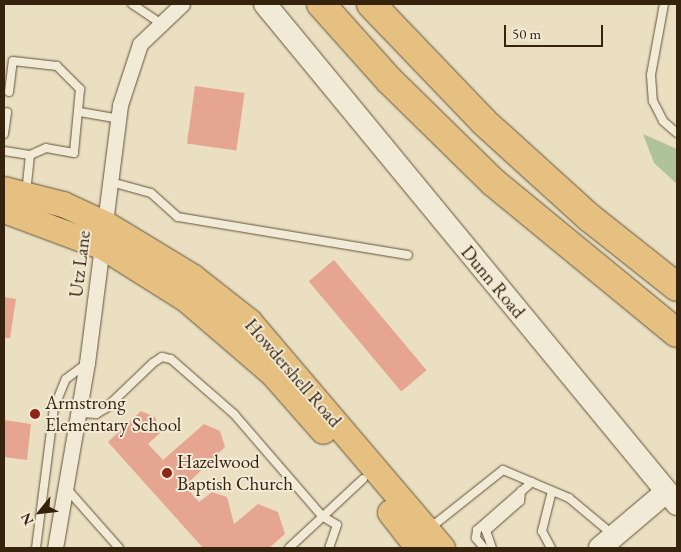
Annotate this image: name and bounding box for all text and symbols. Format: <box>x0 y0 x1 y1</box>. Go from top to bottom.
scale bar <box>506 15 605 47</box>
text: 50 m <box>512 24 541 43</box>
street label: Utz Lane <box>65 229 95 299</box>
street label: Dunn Road <box>456 241 530 323</box>
street label: Howdershell Road <box>240 314 346 432</box>
place label: Armstrong Elementary School <box>45 392 181 436</box>
marker: Armstrong Elementary School <box>29 408 41 420</box>
place label: Hazelwood Baptish Church <box>177 451 293 495</box>
marker: Hazelwood Baptish Church <box>161 467 173 479</box>
north arrow <box>15 487 65 537</box>
text: N <box>16 510 38 529</box>

